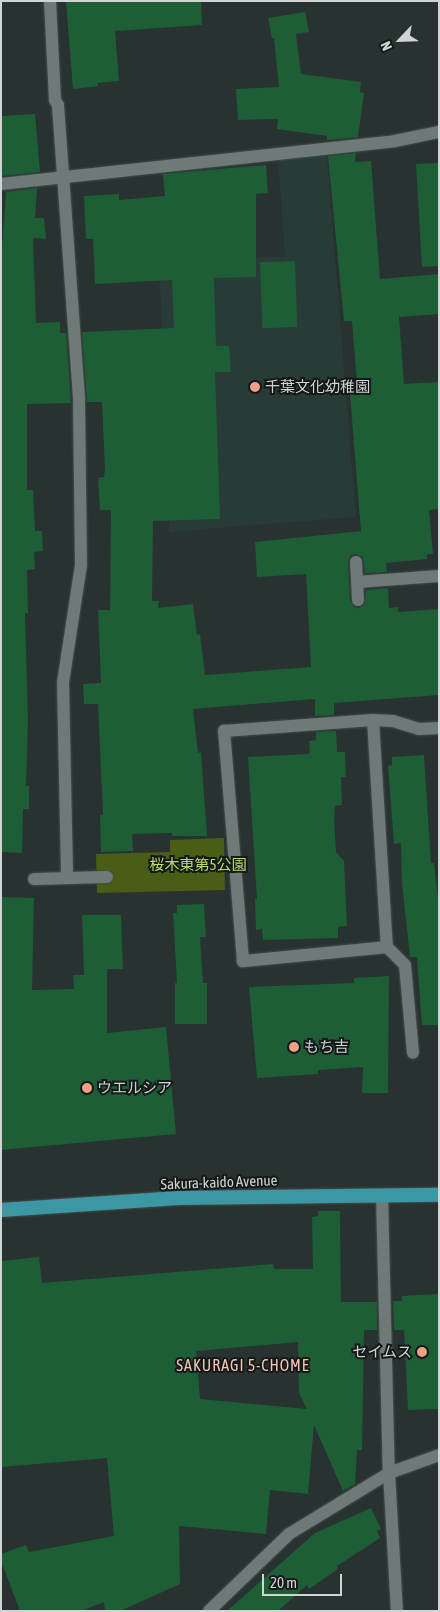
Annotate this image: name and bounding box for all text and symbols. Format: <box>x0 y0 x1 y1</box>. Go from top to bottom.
north arrow <box>375 15 425 65</box>
text: N <box>377 39 395 53</box>
place label: 千葉文化幼稚園 <box>265 378 370 396</box>
marker: 千葉文化幼稚園 <box>249 381 261 393</box>
park label: 桜木東第5公園 <box>149 856 247 874</box>
place label: もち吉 <box>304 1038 349 1056</box>
marker: もち吉 <box>288 1041 300 1053</box>
place label: ウエルシア <box>97 1079 172 1097</box>
marker: ウエルシア <box>81 1082 93 1094</box>
street label: Sakura-kaido Avenue <box>160 1171 278 1193</box>
place label: セイムス <box>352 1343 412 1361</box>
marker: セイムス <box>416 1346 428 1358</box>
district label: SAKURAGI 5-CHOME <box>174 1355 312 1375</box>
scale bar <box>265 1564 345 1596</box>
text: 20 m <box>270 1574 297 1591</box>

